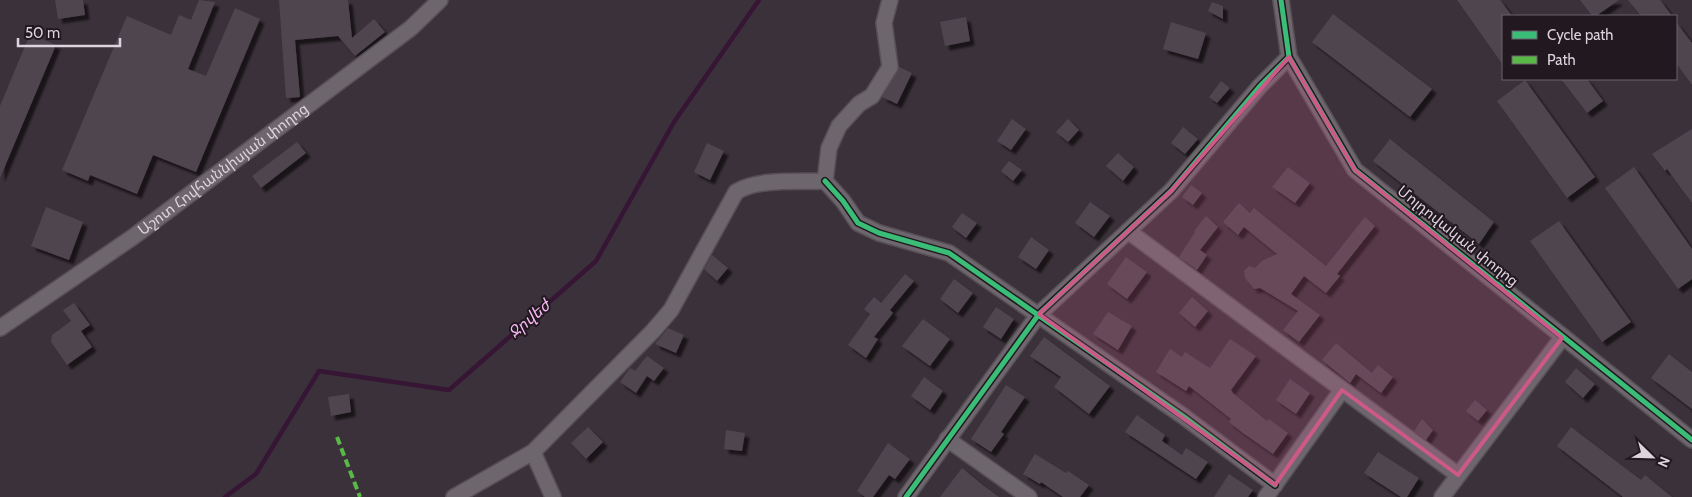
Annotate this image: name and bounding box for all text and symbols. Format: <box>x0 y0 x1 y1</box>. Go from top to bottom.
scale bar <box>18 15 120 47</box>
legend <box>1502 15 1677 80</box>
text: 50 m <box>25 24 60 42</box>
text: Cycle path <box>1547 26 1613 44</box>
text: Path <box>1547 51 1576 69</box>
street label: Աշոտ Հովհաննիսյան փողոց <box>134 99 312 239</box>
street label: Մոլդովական փողոց <box>1394 182 1522 290</box>
water label: Ջրվեժ <box>504 294 555 342</box>
north arrow <box>1627 432 1677 482</box>
text: N <box>1654 454 1674 470</box>

